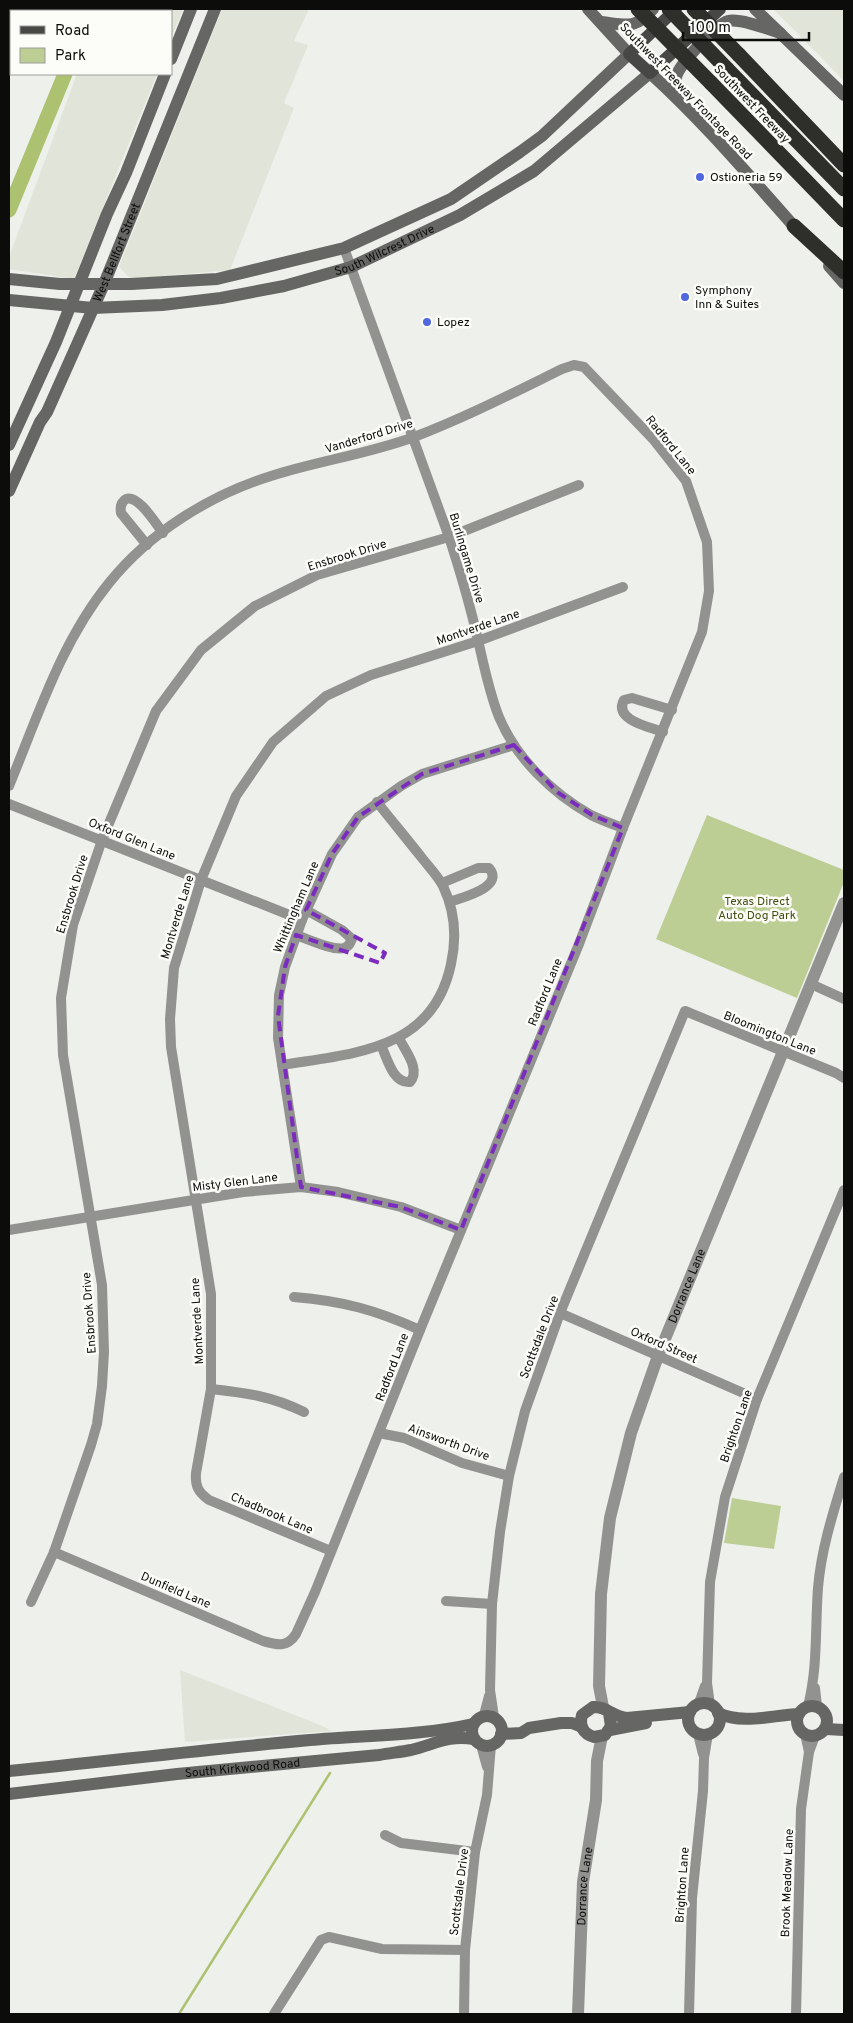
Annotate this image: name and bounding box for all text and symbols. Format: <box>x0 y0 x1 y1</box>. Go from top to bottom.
legend <box>10 10 172 75</box>
scale bar <box>683 10 809 42</box>
text: 100 m <box>690 19 731 38</box>
street label: Southwest Freeway Frontage Road <box>617 20 755 162</box>
text: Road <box>55 22 90 41</box>
text: Park <box>55 47 86 66</box>
street label: Southwest Freeway <box>711 62 793 146</box>
place label: Ostioneria 59 <box>710 170 783 186</box>
marker: Ostioneria 59 <box>694 171 706 183</box>
street label: West Bellfort Street <box>90 201 145 305</box>
street label: South Wilcrest Drive <box>333 221 438 280</box>
place label: Symphony Inn & Suites <box>695 283 759 313</box>
marker: Symphony Inn & Suites <box>679 291 691 303</box>
place label: Lopez <box>437 315 470 331</box>
marker: Lopez <box>421 316 433 328</box>
street label: Radford Lane <box>641 413 699 479</box>
street label: Vanderford Drive <box>323 416 415 458</box>
street label: Burlingame Drive <box>445 511 487 605</box>
street label: Ensbrook Drive <box>306 536 389 576</box>
street label: Montverde Lane <box>435 606 522 650</box>
street label: Oxford Glen Lane <box>86 815 178 865</box>
street label: Ensbrook Drive <box>53 853 93 936</box>
street label: Whittingham Lane <box>270 859 323 956</box>
street label: Montverde Lane <box>158 873 198 961</box>
park label: Texas Direct Auto Dog Park <box>718 894 796 924</box>
street label: Radford Lane <box>525 956 567 1029</box>
street label: Bloomington Lane <box>721 1008 818 1060</box>
street label: Misty Glen Lane <box>192 1170 279 1196</box>
street label: Dorrance Lane <box>665 1246 710 1326</box>
street label: Ensbrook Drive <box>79 1272 101 1354</box>
street label: Montverde Lane <box>188 1277 208 1365</box>
street label: Scottsdale Drive <box>517 1293 563 1381</box>
street label: Oxford Street <box>628 1324 700 1368</box>
street label: Radford Lane <box>373 1331 413 1404</box>
street label: Brighton Lane <box>717 1388 757 1465</box>
street label: Ainsworth Drive <box>406 1421 492 1465</box>
street label: Chadbrook Lane <box>228 1489 315 1539</box>
street label: Dunfield Lane <box>138 1569 213 1613</box>
street label: South Kirkwood Road <box>184 1755 301 1782</box>
street label: Brook Meadow Lane <box>778 1828 798 1938</box>
street label: Dorrance Lane <box>574 1846 597 1926</box>
street label: Brighton Lane <box>672 1847 694 1924</box>
street label: Scottsdale Drive <box>447 1848 473 1937</box>

